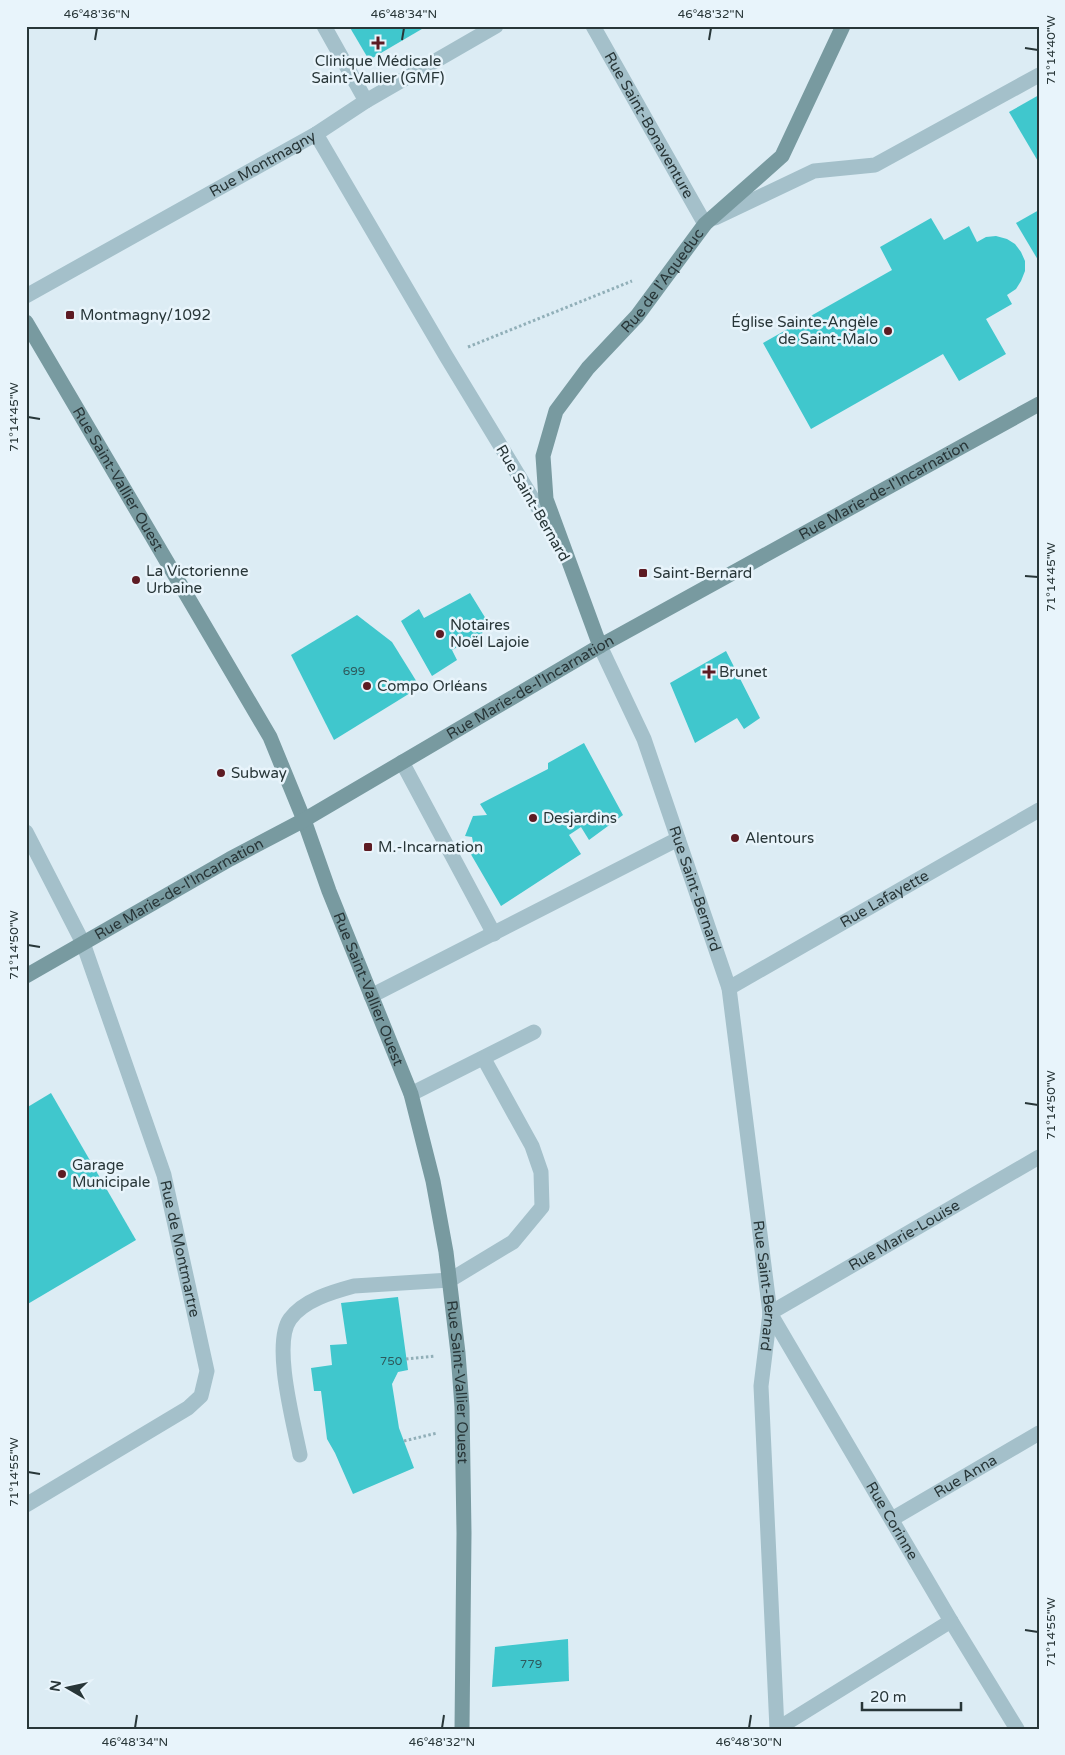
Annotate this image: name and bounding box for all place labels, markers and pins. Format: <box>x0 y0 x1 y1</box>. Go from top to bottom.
marker: Clinique Médicale Saint-Vallier (GMF) <box>371 36 385 50</box>
place label: Clinique Médicale Saint-Vallier (GMF) <box>311 52 445 87</box>
place label: Montmagny/1092 <box>80 306 211 324</box>
marker: Montmagny/1092 <box>64 309 76 321</box>
place label: Église Sainte-Angèle de Saint-Malo <box>731 313 878 348</box>
marker: Église Sainte-Angèle de Saint-Malo <box>882 325 894 337</box>
place label: La Victorienne Urbaine <box>146 562 248 597</box>
place label: Saint-Bernard <box>653 564 752 582</box>
marker: Saint-Bernard <box>637 567 649 579</box>
marker: La Victorienne Urbaine <box>130 574 142 586</box>
place label: Notaires Noël Lajoie <box>450 616 529 651</box>
marker: Notaires Noël Lajoie <box>434 628 446 640</box>
place label: Brunet <box>719 663 768 681</box>
marker: Brunet <box>703 666 715 678</box>
place label: Compo Orléans <box>377 677 487 695</box>
marker: Compo Orléans <box>361 680 373 692</box>
place label: Subway <box>231 764 287 782</box>
marker: Subway <box>215 767 227 779</box>
place label: Desjardins <box>543 809 617 827</box>
marker: Desjardins <box>527 812 539 824</box>
place label: Alentours <box>745 829 814 847</box>
marker: Alentours <box>729 832 741 844</box>
place label: M.-Incarnation <box>378 838 483 856</box>
marker: M.-Incarnation <box>362 841 374 853</box>
place label: Garage Municipale <box>72 1156 150 1191</box>
marker: Garage Municipale <box>56 1168 68 1180</box>

